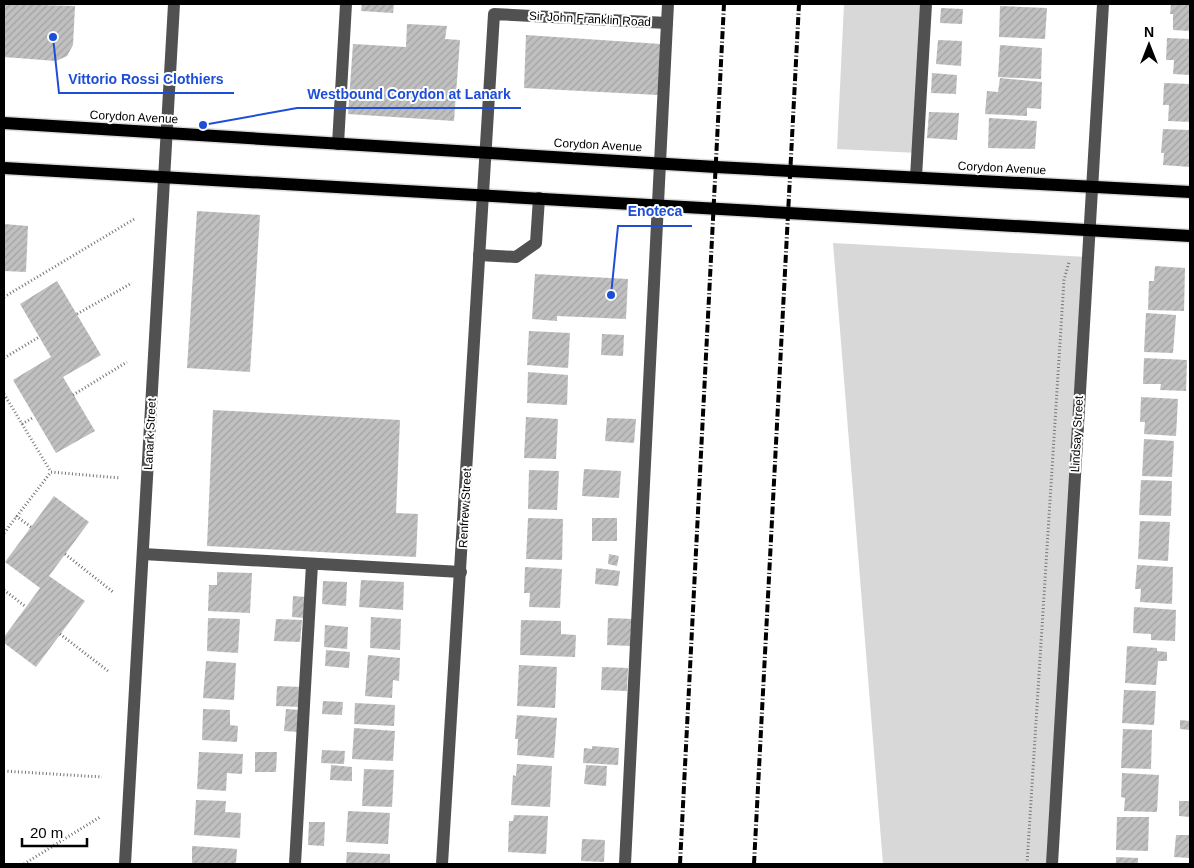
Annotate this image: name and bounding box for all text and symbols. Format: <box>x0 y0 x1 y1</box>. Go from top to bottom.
street label: Sir John Franklin Road <box>529 9 651 29</box>
north arrow <box>1124 20 1174 70</box>
text: N <box>1144 24 1154 40</box>
callout: Vittorio Rossi Clothiers <box>59 64 234 93</box>
text: Vittorio Rossi Clothiers <box>68 71 224 87</box>
callout: Westbound Corydon at Lanark <box>297 79 521 108</box>
text: Westbound Corydon at Lanark <box>307 86 511 102</box>
street label: Corydon Avenue <box>89 108 179 126</box>
street label: Corydon Avenue <box>553 136 643 154</box>
street label: Corydon Avenue <box>957 159 1047 177</box>
callout: Enoteca <box>618 197 692 226</box>
text: Enoteca <box>628 203 682 219</box>
street label: Lindsay Street <box>1068 395 1086 473</box>
street label: Lanark Street <box>141 397 159 470</box>
street label: Renfrew Street <box>456 467 474 548</box>
scale bar <box>22 816 88 848</box>
text: 20 m <box>30 824 63 841</box>

